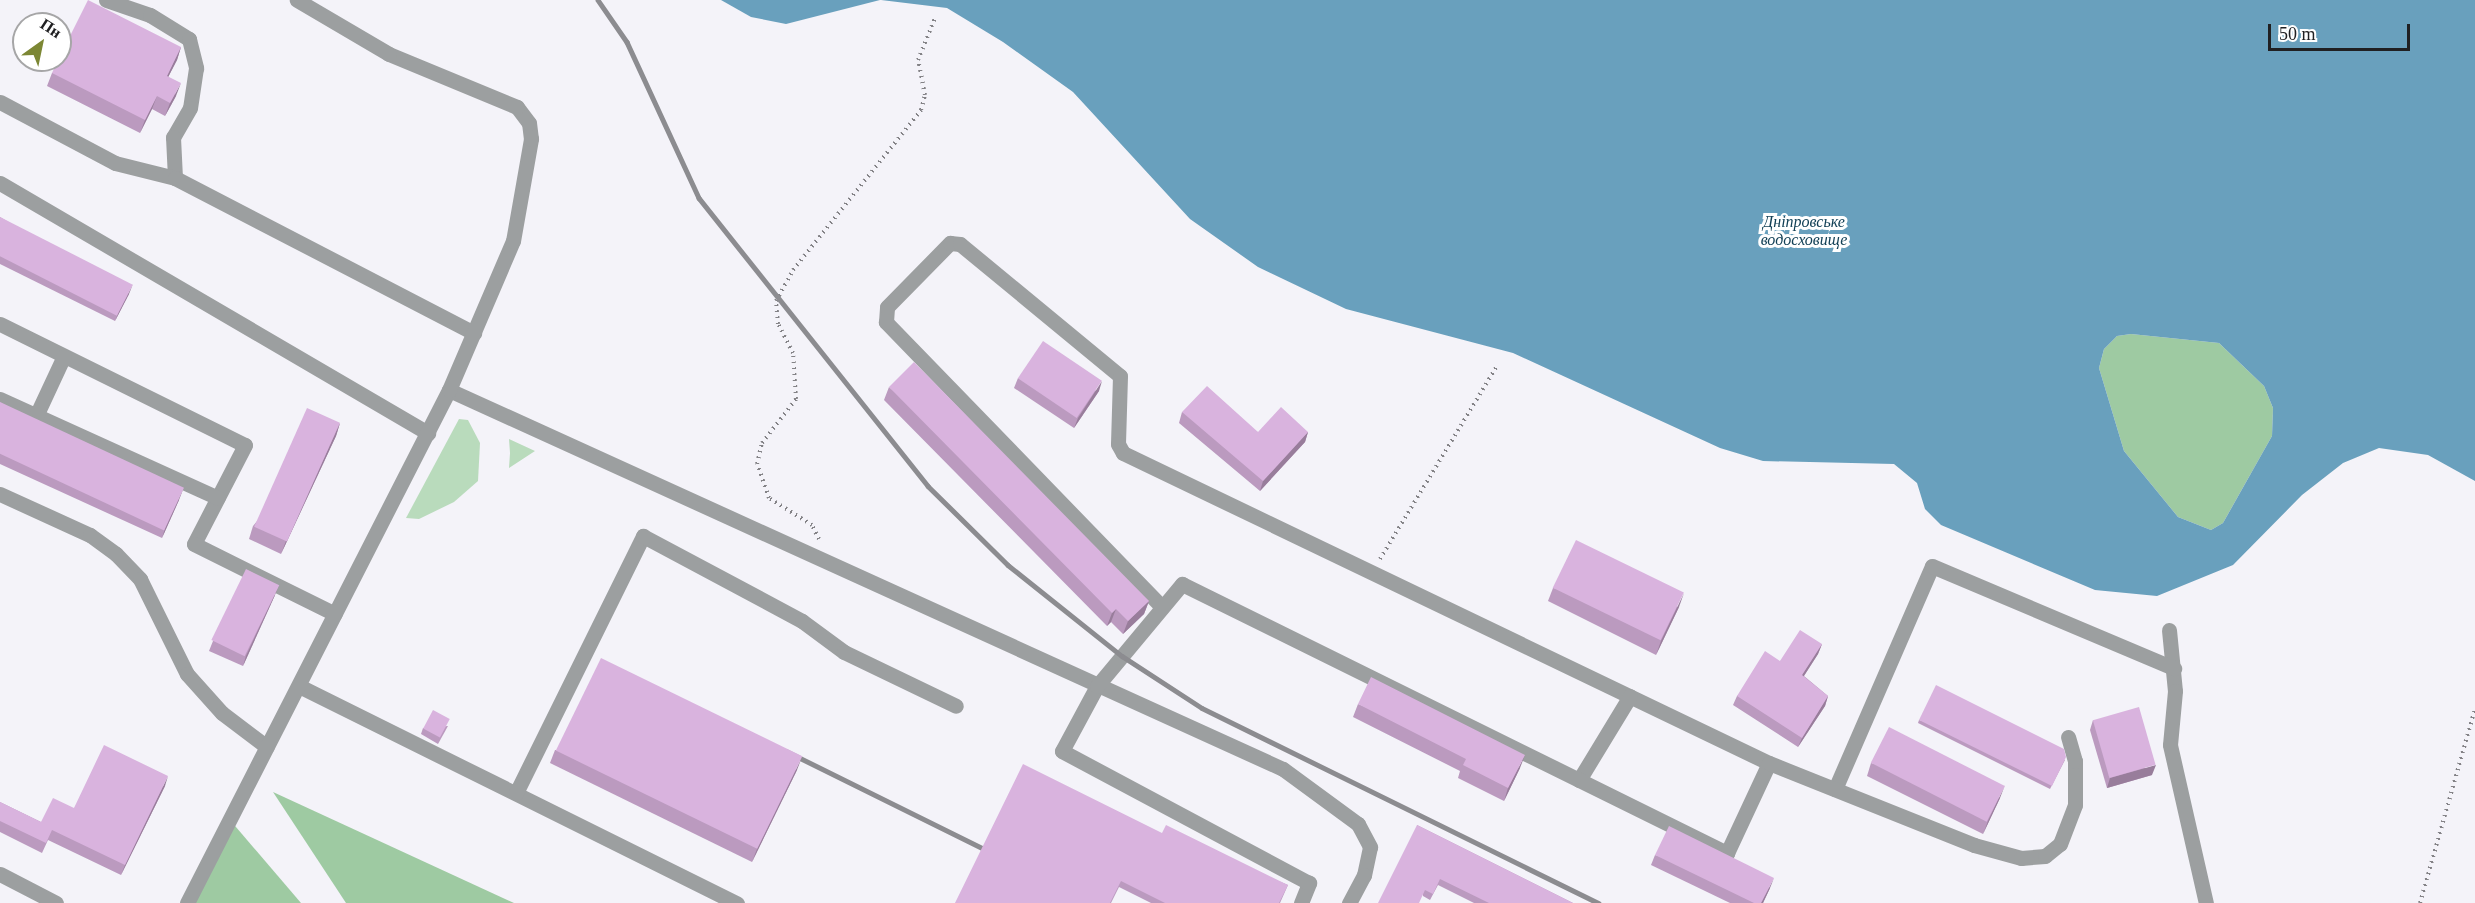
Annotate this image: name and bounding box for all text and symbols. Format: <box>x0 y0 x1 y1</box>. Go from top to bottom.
north arrow <box>12 12 72 72</box>
scale bar <box>2271 12 2414 50</box>
text: Пн <box>37 15 65 41</box>
text: 50 m <box>2279 24 2316 44</box>
water label: Дніпровське водосховище <box>1761 212 1847 250</box>

